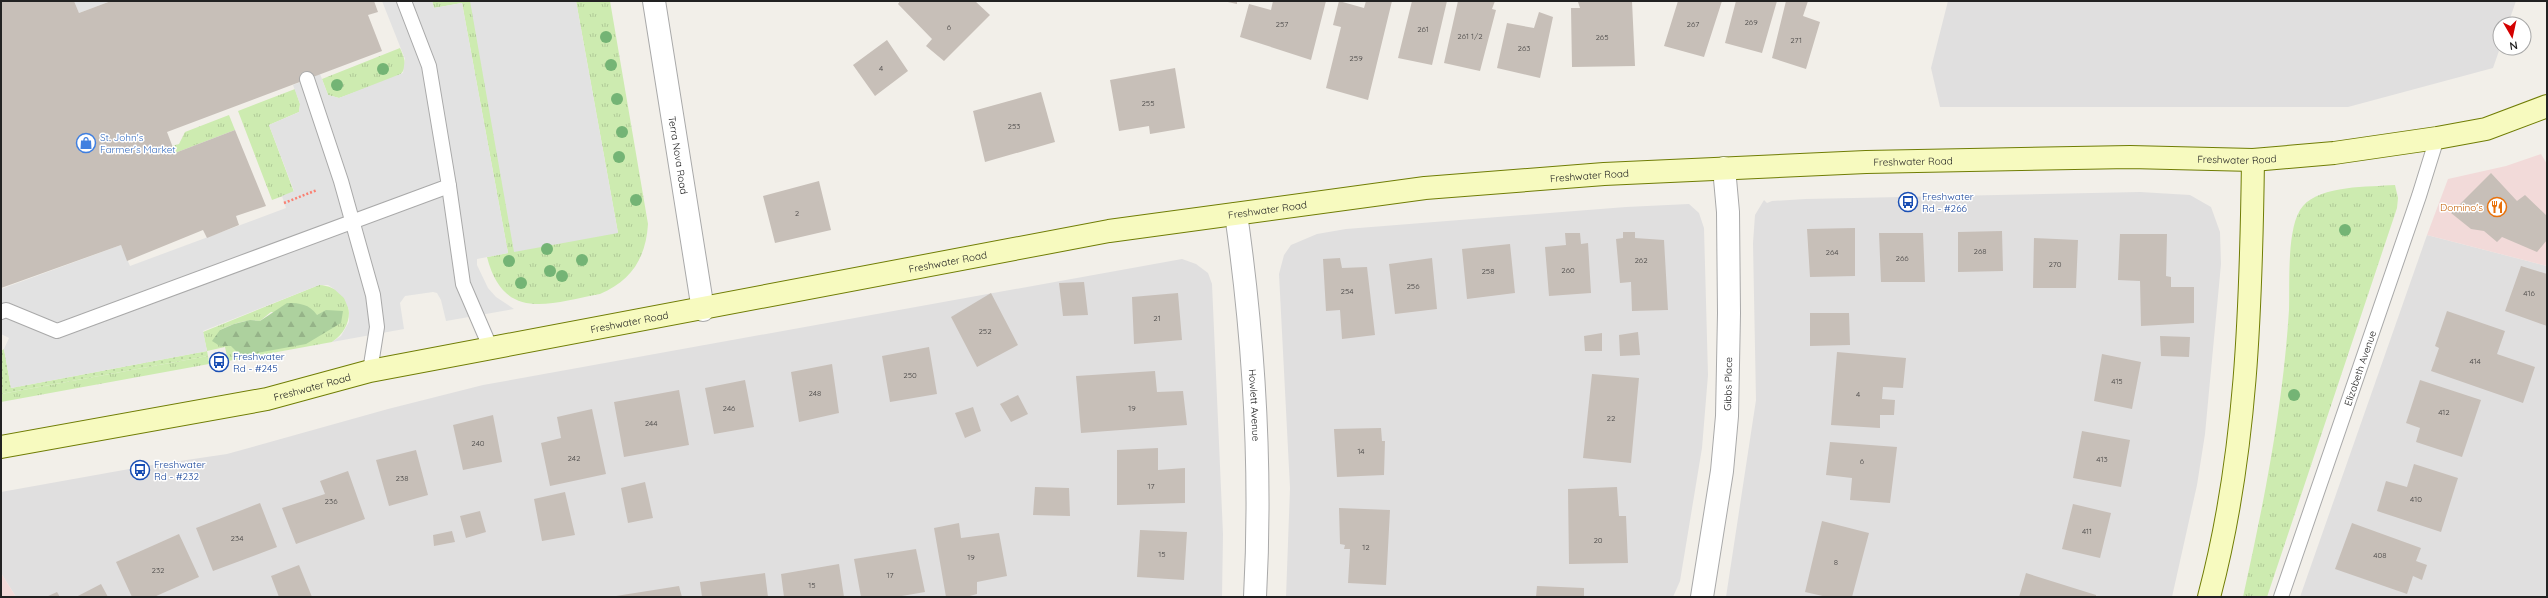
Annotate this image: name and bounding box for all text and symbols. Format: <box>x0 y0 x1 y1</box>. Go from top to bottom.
north arrow <box>2492 16 2532 56</box>
house number: 269 <box>1744 17 1758 27</box>
house number: 257 <box>1276 19 1288 29</box>
house number: 267 <box>1687 19 1699 29</box>
house number: 6 <box>947 22 952 32</box>
house number: 261 <box>1417 24 1429 34</box>
house number: 261 1/2 <box>1457 31 1483 41</box>
house number: 265 <box>1595 32 1609 42</box>
house number: 271 <box>1790 35 1802 45</box>
text: N <box>2508 38 2519 53</box>
house number: 263 <box>1518 43 1530 53</box>
house number: 259 <box>1349 53 1363 63</box>
house number: 4 <box>879 63 883 73</box>
house number: 255 <box>1141 98 1155 108</box>
street label: Terra Nova Road <box>665 115 691 195</box>
house number: 253 <box>1008 121 1020 131</box>
place label: St. John's Farmer's Market <box>100 131 176 156</box>
shop icon: St. John's Farmer's Market <box>75 132 97 154</box>
street label: Freshwater Road <box>2197 152 2277 167</box>
street label: Freshwater Road <box>1873 154 1953 169</box>
street label: Freshwater Road <box>1549 167 1629 185</box>
place label: Freshwater Rd - #266 <box>1922 190 1974 215</box>
bus stop icon: Freshwater Rd - #266 <box>1897 191 1919 213</box>
restaurant icon: Domino's <box>2486 196 2508 218</box>
street label: Freshwater Road <box>1227 198 1308 222</box>
place label: Domino's <box>2440 201 2483 214</box>
house number: 2 <box>795 208 800 218</box>
house number: 268 <box>1973 246 1987 256</box>
house number: 264 <box>1825 247 1839 257</box>
street label: Freshwater Road <box>908 248 988 276</box>
house number: 266 <box>1895 253 1909 263</box>
house number: 262 <box>1634 255 1648 265</box>
house number: 270 <box>2048 259 2062 269</box>
house number: 260 <box>1561 265 1575 275</box>
house number: 258 <box>1481 266 1495 276</box>
house number: 256 <box>1406 281 1420 291</box>
house number: 254 <box>1340 286 1354 296</box>
house number: 416 <box>2523 288 2535 298</box>
street label: Freshwater Road <box>589 309 670 336</box>
house number: 21 <box>1153 313 1161 323</box>
house number: 252 <box>978 326 992 336</box>
street label: Elizabeth Avenue <box>2341 329 2379 408</box>
place label: Freshwater Rd - #245 <box>233 350 285 375</box>
bus stop icon: Freshwater Rd - #245 <box>208 351 230 373</box>
street label: Gibbs Place <box>1721 356 1735 411</box>
house number: 414 <box>2469 356 2481 366</box>
street label: Howlett Avenue <box>1246 368 1262 442</box>
house number: 250 <box>903 370 917 380</box>
street label: Freshwater Road <box>272 371 352 404</box>
house number: 415 <box>2111 376 2123 386</box>
house number: 248 <box>809 388 821 398</box>
house number: 4 <box>1856 389 1860 399</box>
house number: 246 <box>723 403 736 413</box>
house number: 19 <box>1128 403 1136 413</box>
house number: 412 <box>2438 407 2450 417</box>
house number: 22 <box>1607 413 1616 423</box>
house number: 244 <box>645 418 657 428</box>
house number: 240 <box>471 438 485 448</box>
house number: 14 <box>1357 446 1365 456</box>
house number: 242 <box>568 453 581 463</box>
house number: 413 <box>2096 454 2108 464</box>
house number: 6 <box>1860 456 1865 466</box>
place label: Freshwater Rd - #232 <box>154 458 206 483</box>
bus stop icon: Freshwater Rd - #232 <box>129 459 151 481</box>
house number: 238 <box>396 473 408 483</box>
house number: 17 <box>1147 481 1155 491</box>
house number: 410 <box>2410 494 2422 504</box>
house number: 236 <box>325 496 338 506</box>
house number: 411 <box>2082 526 2092 536</box>
house number: 234 <box>231 533 243 543</box>
house number: 20 <box>1593 535 1603 545</box>
house number: 12 <box>1362 542 1370 552</box>
house number: 15 <box>1158 549 1166 559</box>
house number: 408 <box>2373 550 2387 560</box>
house number: 19 <box>967 552 975 562</box>
house number: 8 <box>1834 557 1838 567</box>
house number: 232 <box>151 565 165 575</box>
house number: 17 <box>886 570 894 580</box>
house number: 15 <box>808 580 816 590</box>

